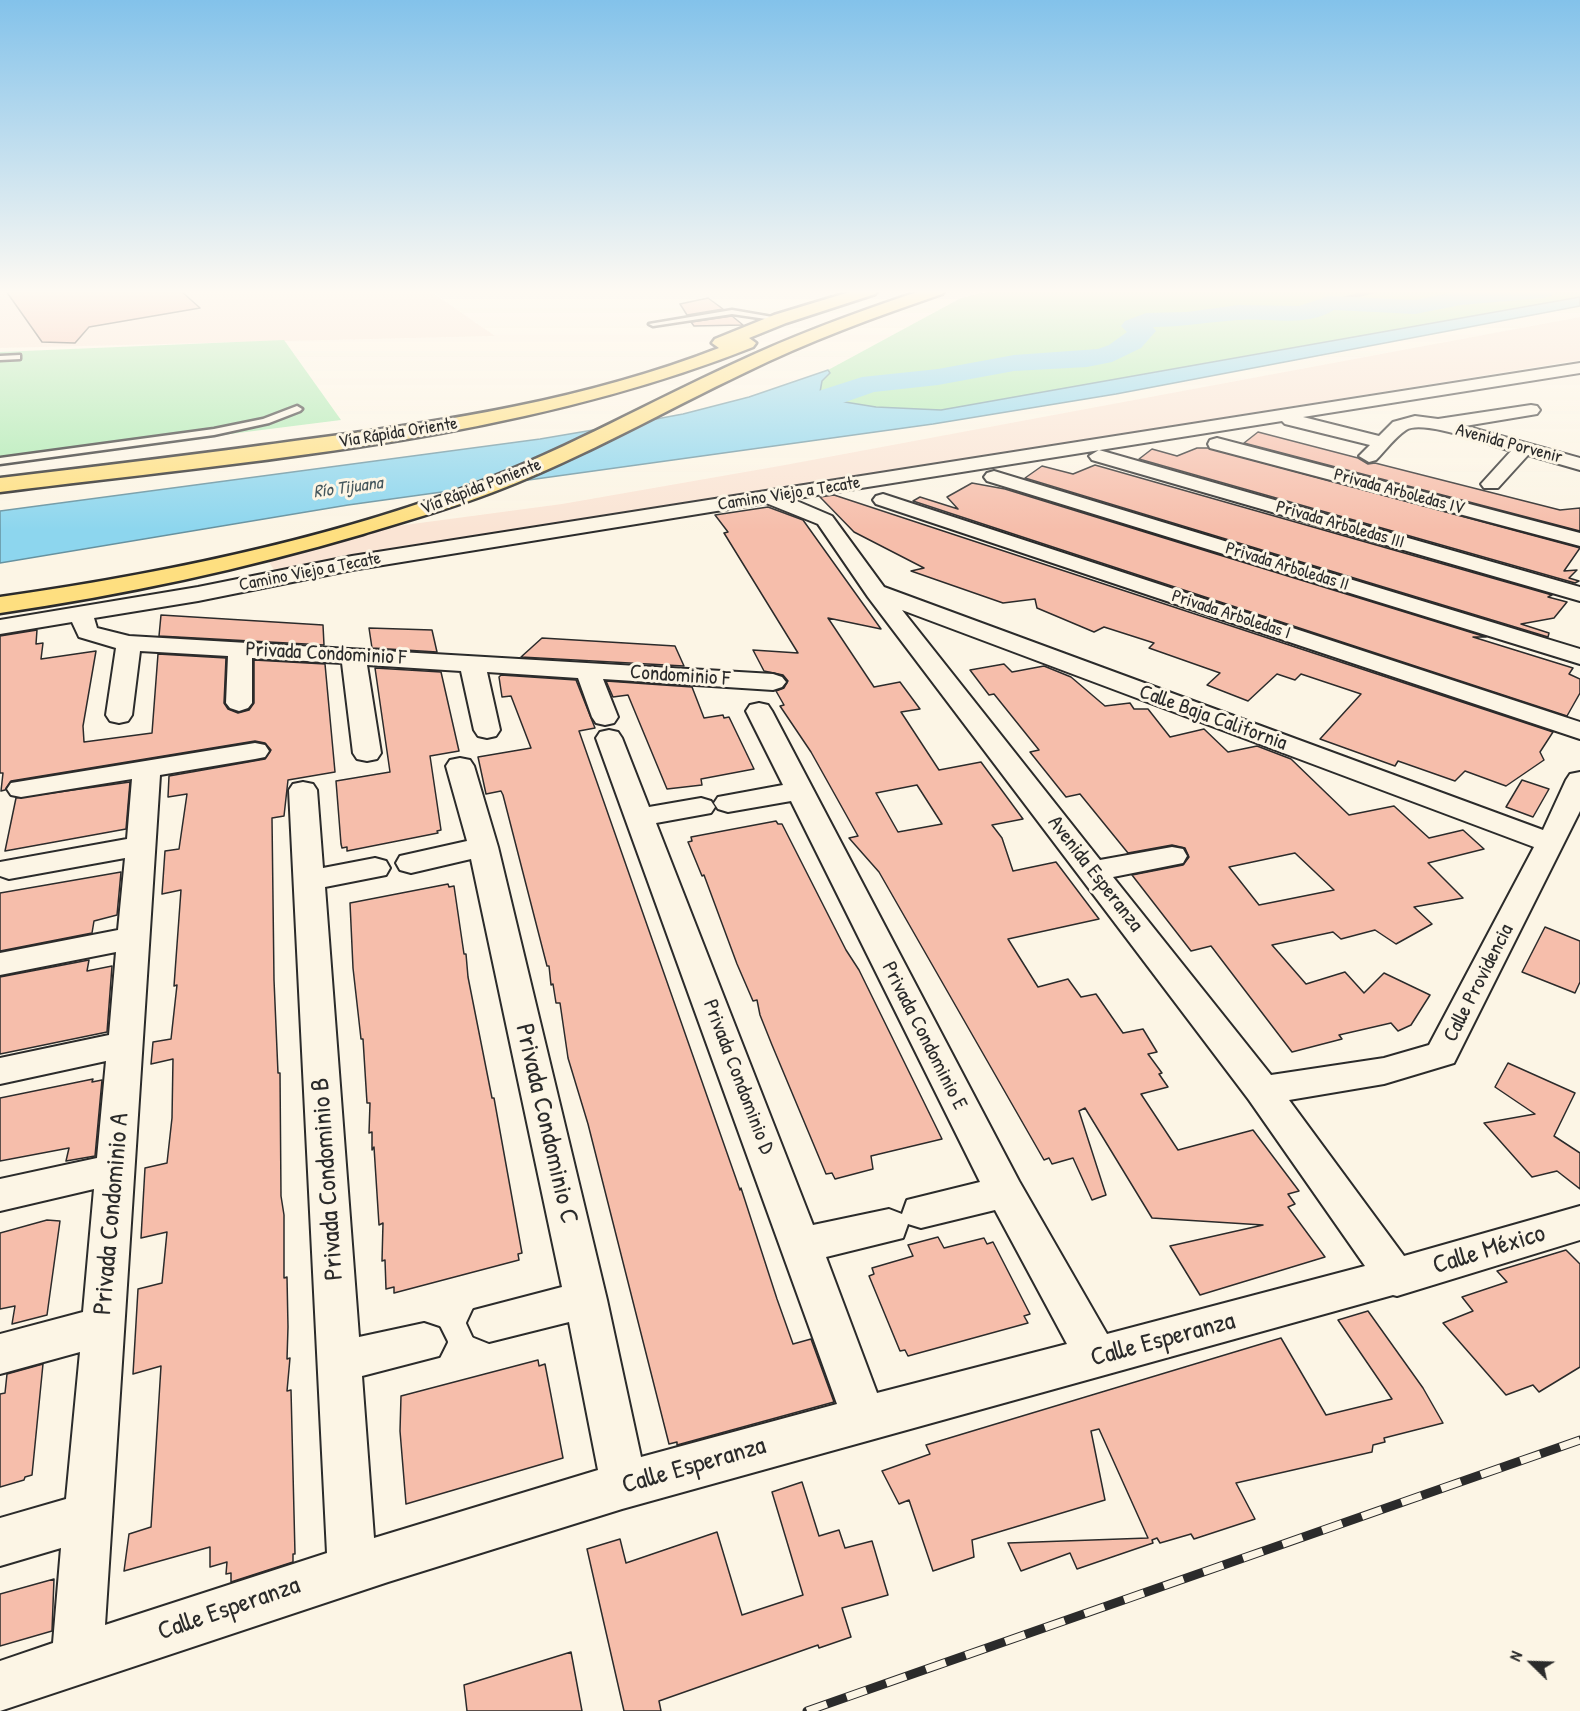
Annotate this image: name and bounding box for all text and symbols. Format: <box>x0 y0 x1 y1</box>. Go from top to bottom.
street label: Vía Rápida Oriente <box>337 413 459 453</box>
street label: Avenida Porvenir <box>1453 419 1565 469</box>
street label: Vía Rápida Poniente <box>418 454 544 520</box>
street label: Privada Arboledas IV <box>1332 464 1466 520</box>
water label: Río Tijuana <box>312 472 384 504</box>
street label: Camino Viejo a Tecate <box>716 472 862 516</box>
street label: Privada Arboledas III <box>1273 496 1407 554</box>
street label: Privada Arboledas II <box>1223 538 1351 596</box>
street label: Camino Viejo a Tecate <box>237 548 383 596</box>
street label: Privada Arboledas I <box>1169 586 1293 644</box>
street label: Privada Condominio F <box>245 637 407 671</box>
street label: Condominio F <box>629 660 731 692</box>
street label: Calle Baja California <box>1136 680 1290 756</box>
street label: Avenida Esperanza <box>1042 811 1148 937</box>
street label: Calle Providencia <box>1439 920 1519 1046</box>
street label: Privada Condominio E <box>876 958 972 1114</box>
street label: Privada Condominio D <box>697 996 779 1158</box>
street label: Privada Condominio C <box>508 1021 584 1227</box>
street label: Privada Condominio B <box>305 1077 351 1281</box>
street label: Privada Condominio A <box>88 1112 136 1316</box>
street label: Calle México <box>1429 1218 1549 1282</box>
street label: Calle Esperanza <box>1087 1306 1239 1374</box>
street label: Calle Esperanza <box>618 1431 770 1501</box>
street label: Calle Esperanza <box>154 1570 304 1648</box>
north arrow <box>1502 1633 1562 1693</box>
text: N <box>1504 1648 1527 1664</box>

